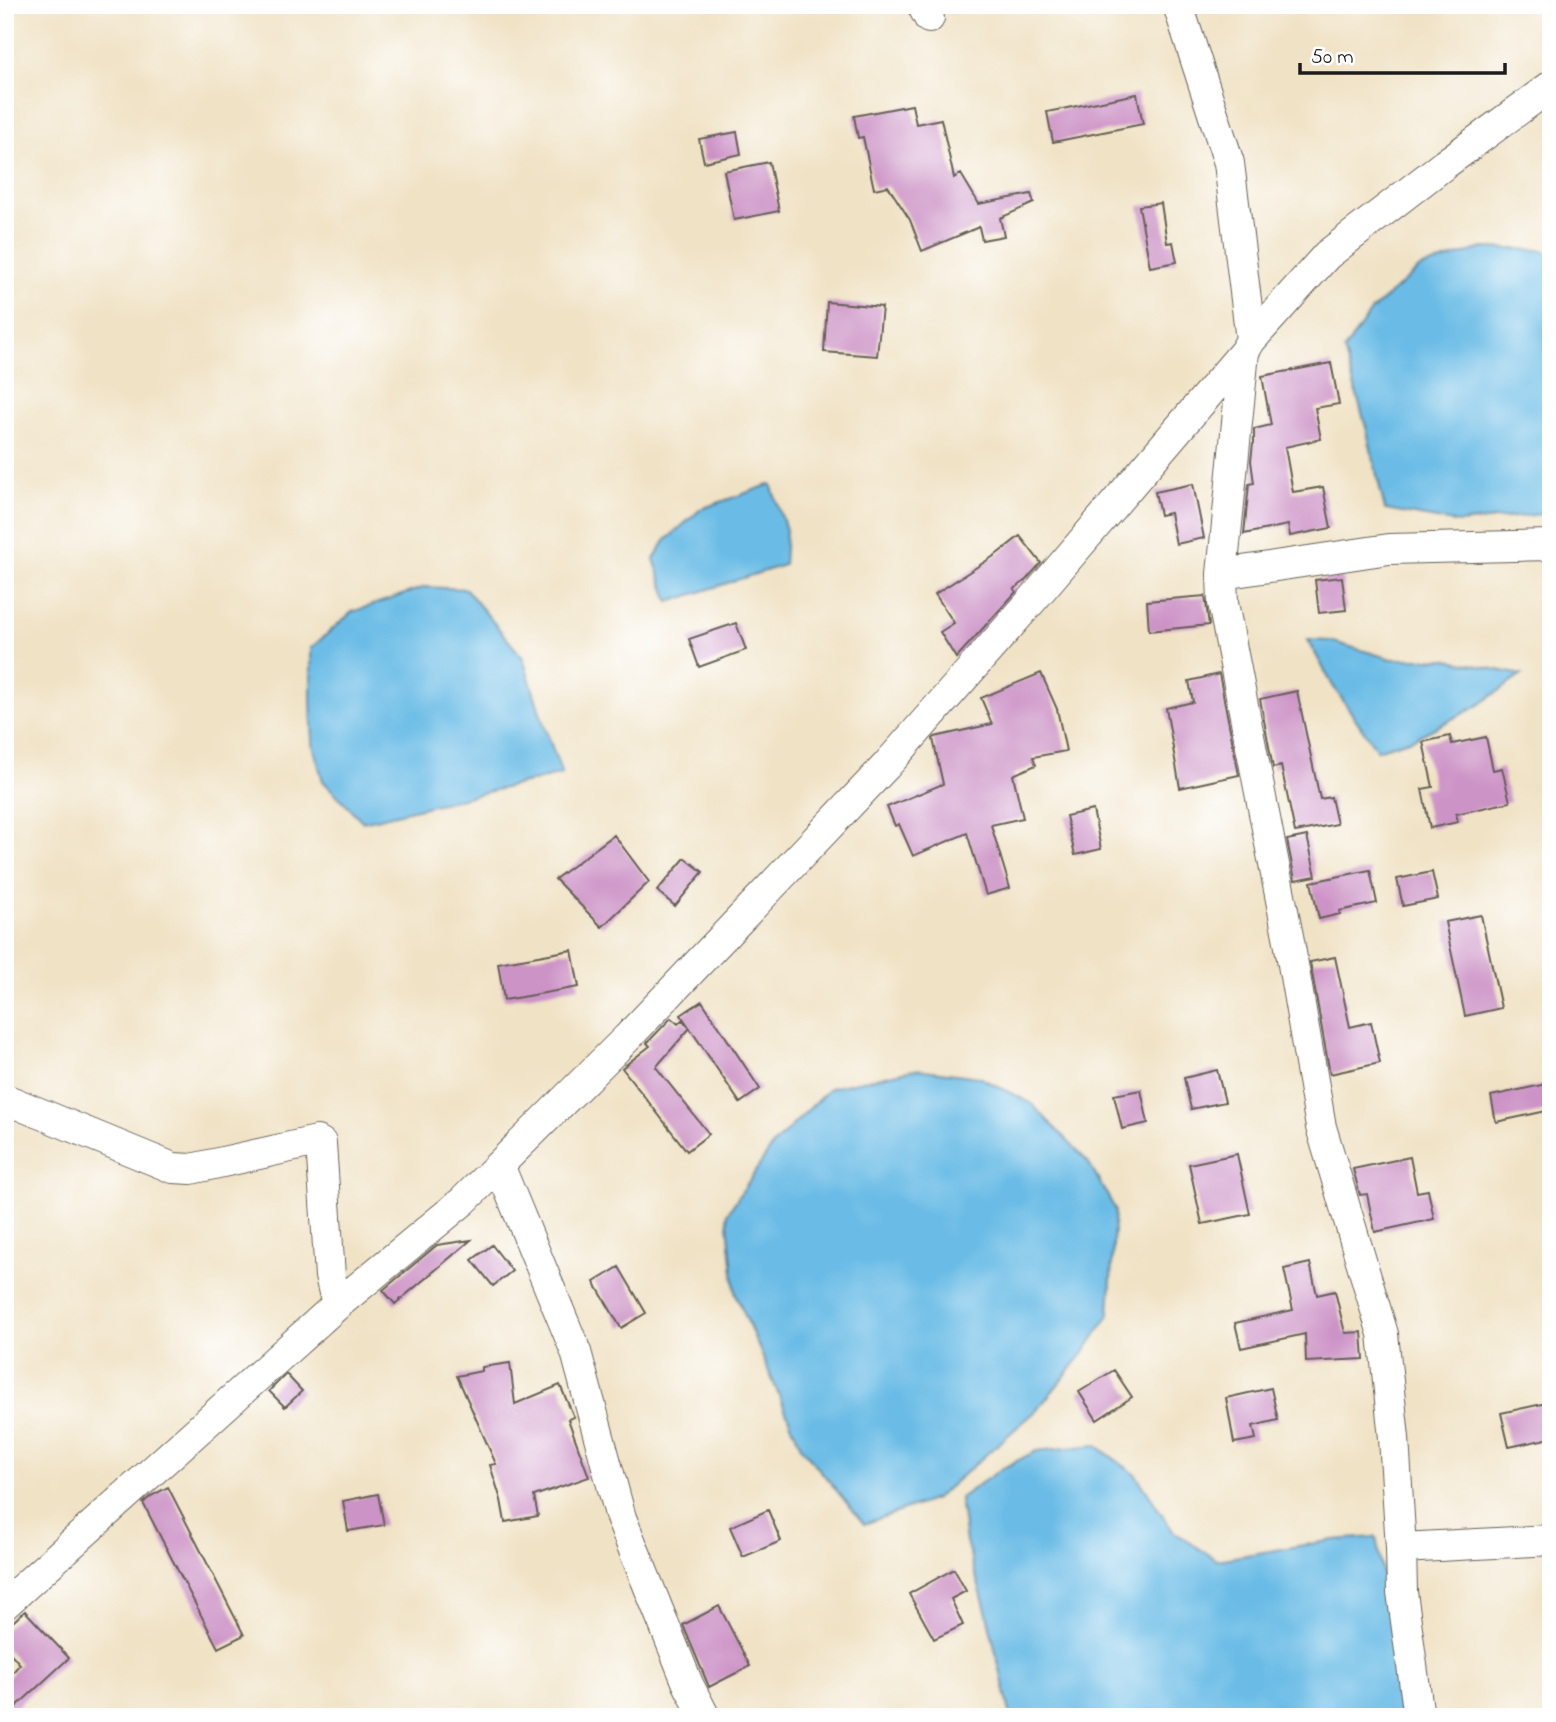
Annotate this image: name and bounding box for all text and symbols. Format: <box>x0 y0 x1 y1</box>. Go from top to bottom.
scale bar <box>1300 32 1505 76</box>
text: 50 m <box>1311 43 1354 73</box>

